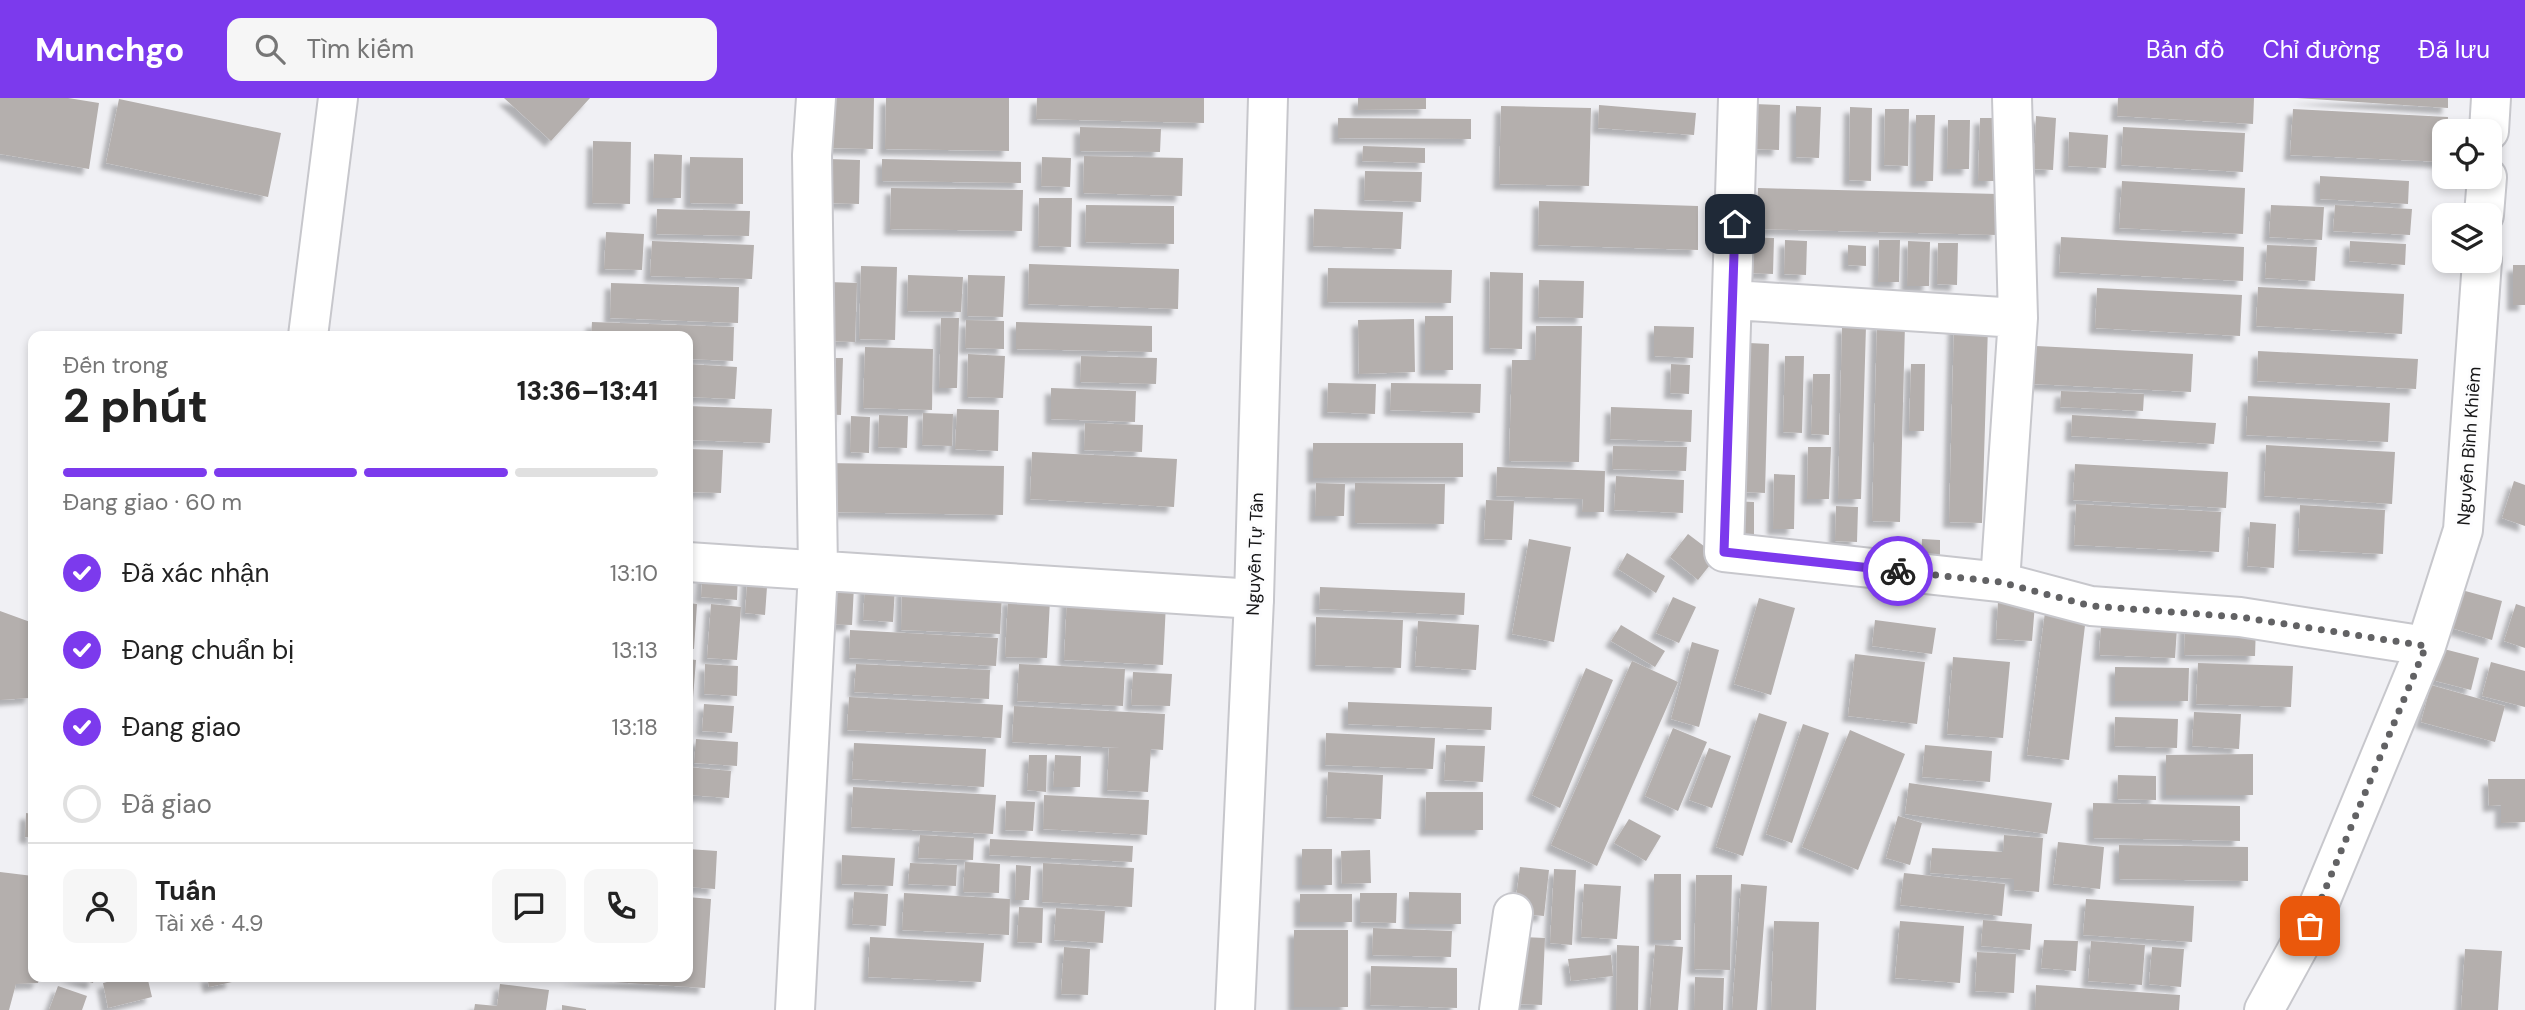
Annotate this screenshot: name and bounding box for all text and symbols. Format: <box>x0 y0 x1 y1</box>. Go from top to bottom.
search box <box>227 18 717 81</box>
text: Munchgo <box>35 28 185 71</box>
icon: search <box>251 30 289 68</box>
text: Tìm kiếm <box>307 32 414 66</box>
text: Bản đồ <box>2146 34 2224 65</box>
text: Chỉ đường <box>2262 34 2380 65</box>
text: Đã lưu <box>2418 34 2490 65</box>
map controls <box>2432 119 2502 273</box>
button: locate <box>2432 119 2502 189</box>
pin <box>1705 194 1765 254</box>
button: layers <box>2432 203 2502 273</box>
icon: home <box>1716 205 1754 243</box>
text: Đến trong <box>63 350 168 380</box>
street label: Nguyễn Bình Khiêm <box>2451 366 2487 526</box>
text: 13:36–13:41 <box>517 374 658 408</box>
text: 2 phút <box>63 376 208 436</box>
text: Đang giao · 60 m <box>63 487 242 517</box>
street label: Nguyễn Tự Tân <box>1241 492 1269 616</box>
courier <box>1863 536 1933 606</box>
icon: bike <box>1879 552 1917 590</box>
icon: check <box>63 554 101 592</box>
text: Đã xác nhận <box>122 556 270 590</box>
text: 13:10 <box>610 558 658 588</box>
icon: check <box>63 631 101 669</box>
text: Đang chuẩn bị <box>122 633 294 667</box>
text: 13:13 <box>612 635 658 665</box>
icon: check <box>63 708 101 746</box>
text: Đang giao <box>122 710 241 744</box>
text: 13:18 <box>611 712 658 742</box>
text: Đã giao <box>122 787 212 821</box>
button: person <box>63 869 137 943</box>
button: chat <box>492 869 566 943</box>
button: phone <box>584 869 658 943</box>
text: Tuấn <box>155 874 217 908</box>
pin <box>2280 896 2340 956</box>
icon: bag <box>2291 907 2329 945</box>
text: Tài xế · 4.9 <box>155 908 263 938</box>

